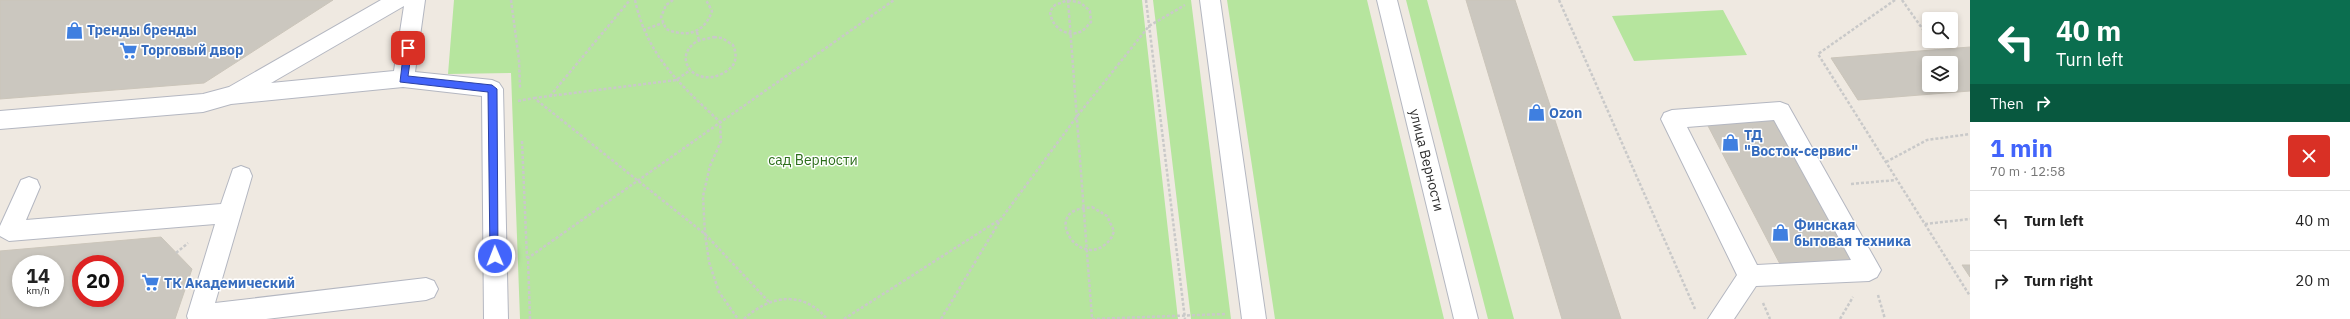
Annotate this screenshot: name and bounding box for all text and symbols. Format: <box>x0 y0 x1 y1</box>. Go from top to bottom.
map controls <box>1922 12 1958 92</box>
button: search <box>1922 12 1958 48</box>
text: 40 m <box>2056 12 2121 49</box>
icon: left <box>1990 16 2042 68</box>
shop icon: Тренды бренды <box>64 20 84 40</box>
place label: Тренды бренды <box>87 21 197 39</box>
pin <box>391 31 425 65</box>
icon: arrive <box>397 37 419 59</box>
supermarket icon: Торговый двор <box>118 40 138 60</box>
place label: Торговый двор <box>141 41 243 59</box>
text: Turn left <box>2056 48 2124 71</box>
button: layers <box>1922 56 1958 92</box>
icon: right <box>2032 92 2054 114</box>
text: Then <box>1990 94 2024 113</box>
shop icon: Ozon <box>1526 103 1546 123</box>
place label: Ozon <box>1549 104 1582 122</box>
street label: улица Верности <box>1406 107 1448 213</box>
place label: ТД "Восток-сервис" <box>1744 126 1858 160</box>
text: 1 min <box>1990 132 2053 164</box>
shop icon: ТД "Восток-сервис" <box>1721 133 1741 153</box>
button: close <box>2288 135 2330 177</box>
park label: сад Верности <box>768 151 858 169</box>
text: 70 m · 12:58 <box>1990 163 2065 180</box>
icon: left <box>1990 210 2012 232</box>
text: Turn left <box>2024 211 2084 230</box>
text: 40 m <box>2295 211 2330 230</box>
place label: Финская бытовая техника <box>1794 216 1911 250</box>
shop icon: Финская бытовая техника <box>1771 223 1791 243</box>
position arrow <box>474 235 516 277</box>
speed limit sign: 20 <box>72 255 124 307</box>
text: 14 <box>26 262 50 289</box>
icon: right <box>1990 270 2012 292</box>
text: Turn right <box>2024 271 2093 290</box>
text: 20 m <box>2295 271 2330 290</box>
supermarket icon: ТК Академический <box>141 273 161 293</box>
place label: ТК Академический <box>164 274 295 292</box>
text: km/h <box>26 284 50 297</box>

